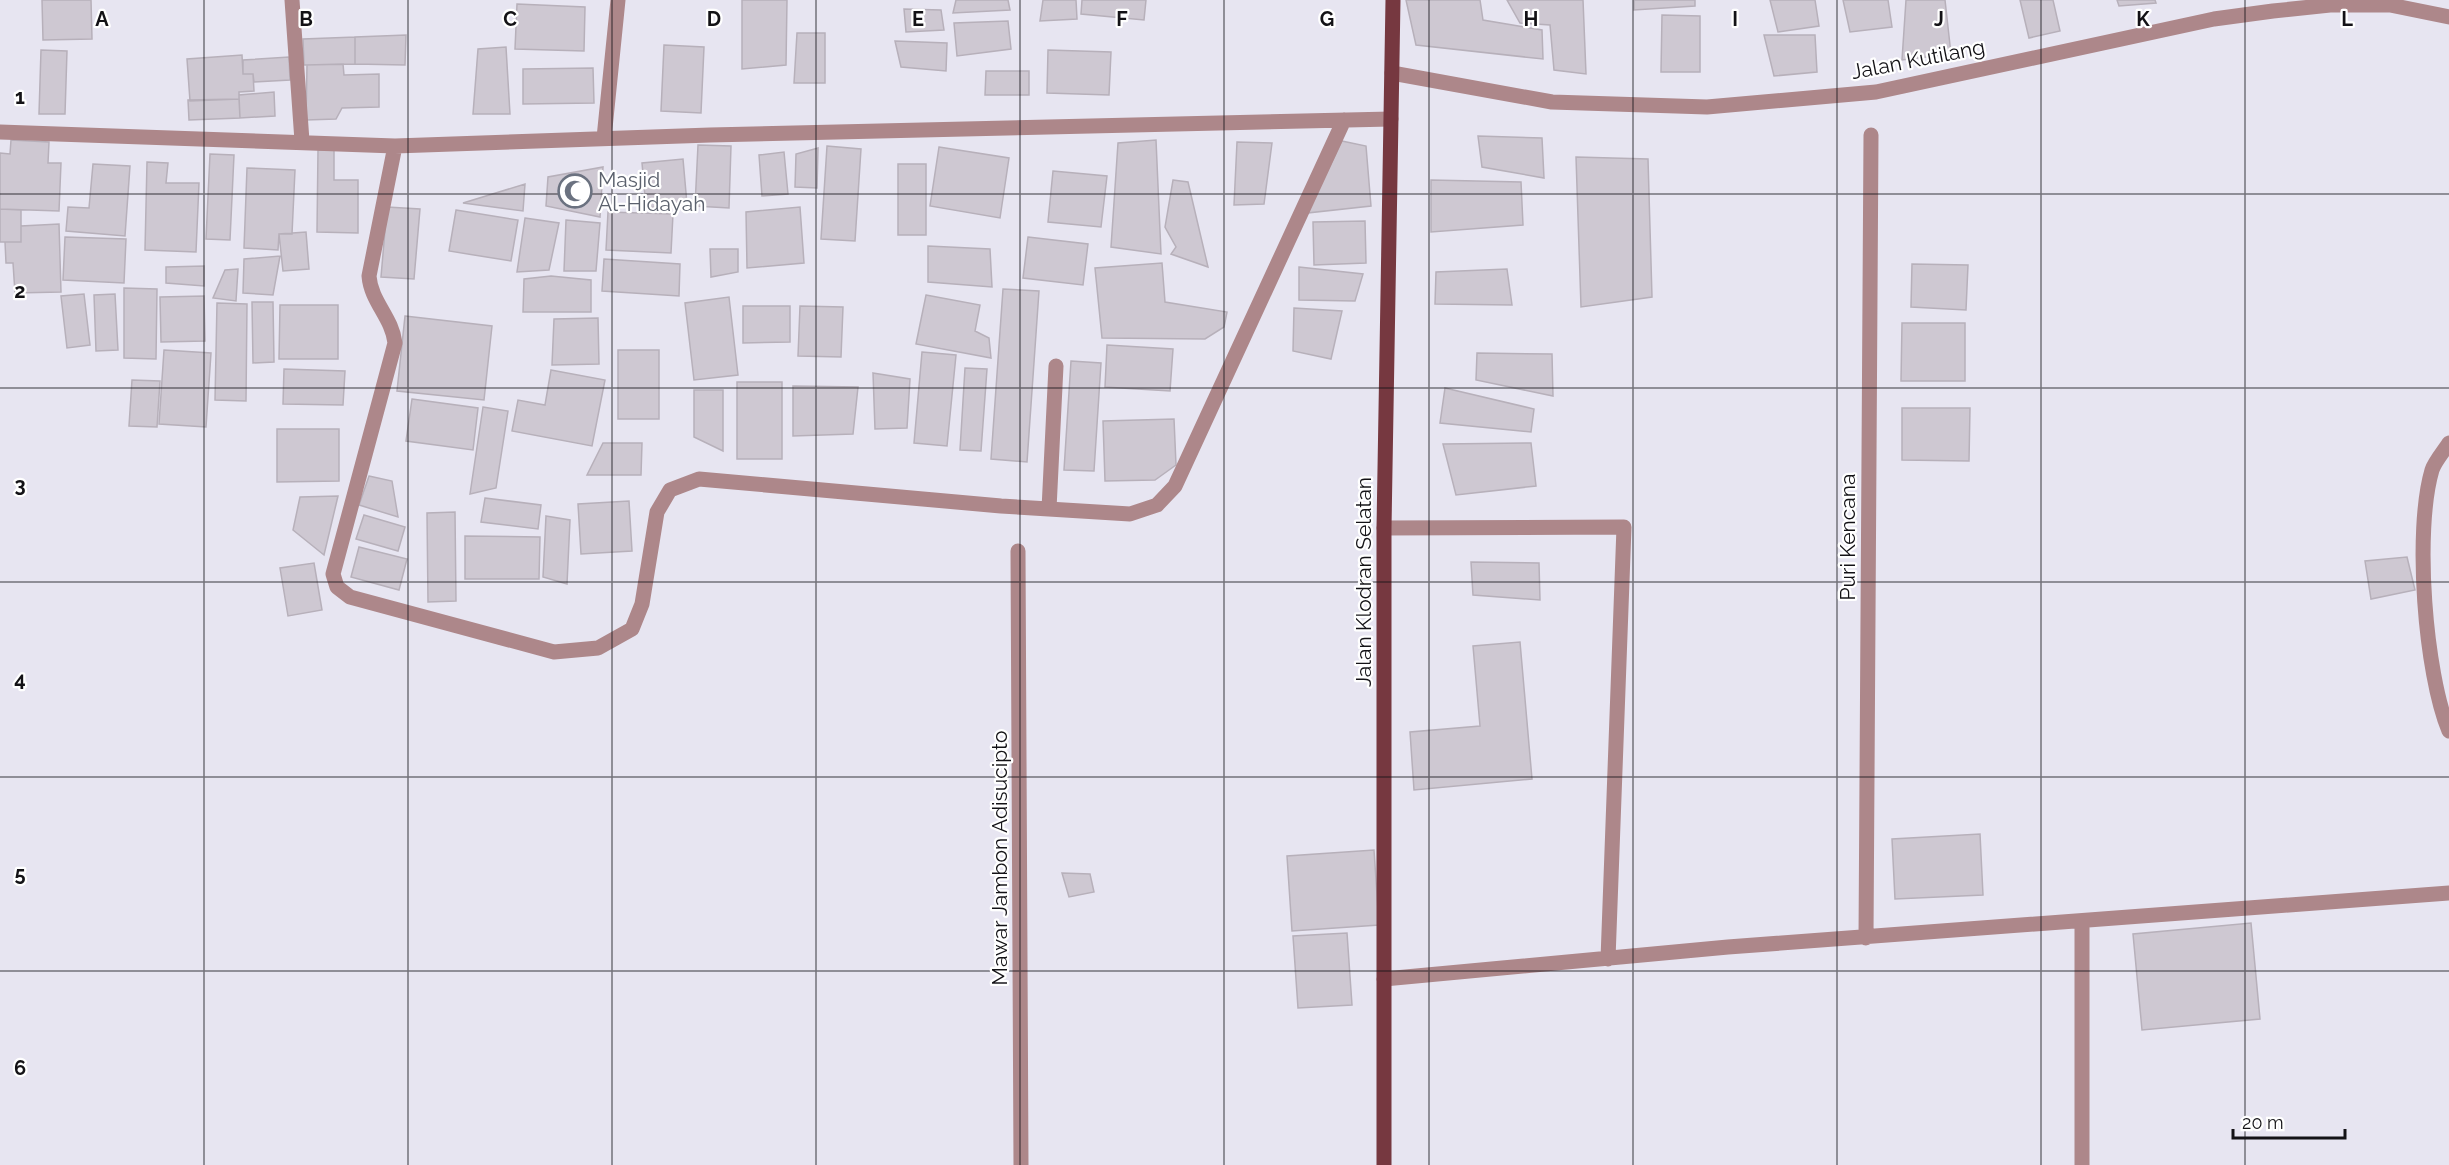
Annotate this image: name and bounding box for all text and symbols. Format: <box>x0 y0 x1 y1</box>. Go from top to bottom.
text: A <box>95 7 109 31</box>
text: B <box>299 7 313 31</box>
text: C <box>503 7 517 31</box>
text: D <box>707 7 721 31</box>
text: E <box>912 7 924 31</box>
text: F <box>1116 7 1128 31</box>
text: G <box>1320 7 1334 31</box>
text: H <box>1524 7 1538 31</box>
text: I <box>1732 7 1738 31</box>
text: J <box>1934 7 1944 31</box>
text: K <box>2136 7 2150 31</box>
text: L <box>2341 7 2353 31</box>
street label: Jalan Kutilang <box>1849 34 1987 84</box>
text: 1 <box>15 85 25 109</box>
place label: Masjid Al-Hidayah <box>598 167 705 216</box>
mosque icon: Masjid Al-Hidayah <box>557 173 593 209</box>
text: 2 <box>14 279 26 303</box>
text: 3 <box>14 473 26 497</box>
street label: Puri Kencana <box>1835 474 1860 600</box>
street label: Jalan Klodran Selatan <box>1351 477 1376 687</box>
text: 4 <box>14 667 26 691</box>
street label: Mawar Jambon Adisucipto <box>987 731 1012 985</box>
text: 5 <box>14 862 26 886</box>
text: 6 <box>14 1056 26 1080</box>
scale bar <box>2233 1102 2346 1140</box>
text: 20 m <box>2242 1112 2284 1133</box>

